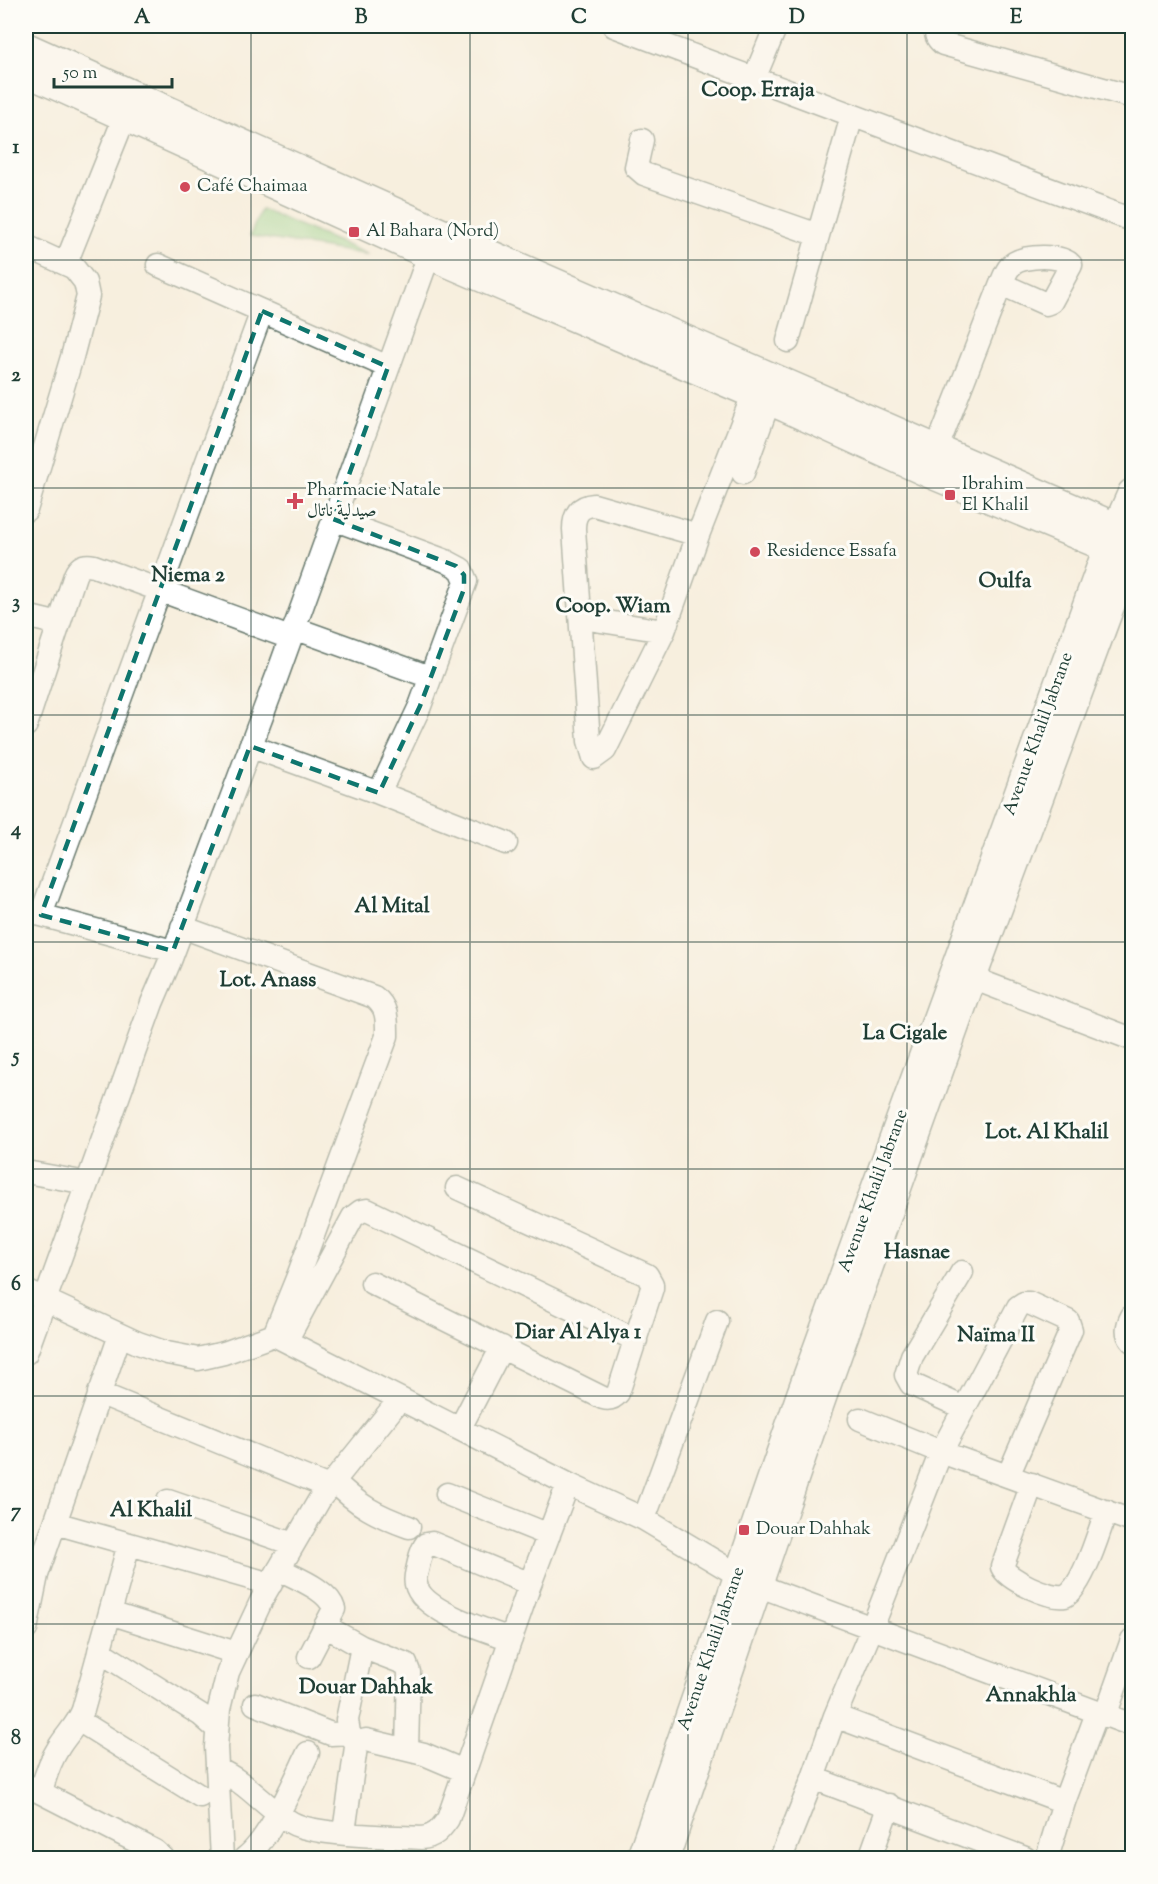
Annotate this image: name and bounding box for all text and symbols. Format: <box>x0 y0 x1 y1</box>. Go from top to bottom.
text: A <box>134 4 151 33</box>
text: B <box>355 4 368 33</box>
text: C <box>571 4 587 33</box>
text: D <box>789 4 805 33</box>
text: E <box>1010 4 1023 33</box>
scale bar <box>54 51 172 89</box>
text: 50 m <box>62 61 98 87</box>
district label: Coop. Erraja <box>701 76 815 106</box>
text: 1 <box>13 134 20 163</box>
place label: Café Chaimaa <box>197 174 308 200</box>
marker: Café Chaimaa <box>178 180 192 194</box>
place label: Al Bahara (Nord) <box>366 219 499 245</box>
marker: Al Bahara (Nord) <box>347 225 361 239</box>
text: 2 <box>11 362 21 391</box>
place label: Ibrahim El Khalil <box>962 472 1029 519</box>
place label: Pharmacie Natale صيدلية ناتال <box>307 478 441 525</box>
marker: Ibrahim El Khalil <box>943 488 957 502</box>
marker: Pharmacie Natale صيدلية ناتال <box>288 494 302 508</box>
place label: Residence Essafa <box>767 539 897 565</box>
marker: Residence Essafa <box>748 545 762 559</box>
district label: Niema 2 <box>151 561 225 591</box>
district label: Oulfa <box>979 567 1032 597</box>
text: 3 <box>12 589 20 618</box>
district label: Coop. Wiam <box>555 592 671 622</box>
street label: Avenue Khalil Jabrane <box>997 649 1081 819</box>
text: 4 <box>10 816 21 845</box>
district label: Al Mital <box>354 892 430 922</box>
district label: Lot. Anass <box>220 966 316 996</box>
district label: La Cigale <box>863 1019 948 1049</box>
text: 5 <box>11 1043 20 1072</box>
street label: Avenue Khalil Jabrane <box>832 1106 916 1276</box>
district label: Lot. Al Khalil <box>985 1118 1109 1148</box>
district label: Hasnae <box>884 1238 950 1268</box>
text: 6 <box>11 1271 21 1300</box>
district label: Diar Al Alya 1 <box>515 1318 642 1348</box>
district label: Naïma II <box>957 1321 1035 1351</box>
district label: Al Khalil <box>110 1496 192 1526</box>
text: 7 <box>11 1498 22 1527</box>
place label: Douar Dahhak <box>756 1517 871 1543</box>
marker: Douar Dahhak <box>737 1523 751 1537</box>
street label: Avenue Khalil Jabrane <box>672 1563 752 1735</box>
district label: Douar Dahhak <box>299 1673 434 1703</box>
district label: Annakhla <box>986 1681 1077 1711</box>
text: 8 <box>11 1725 21 1754</box>

